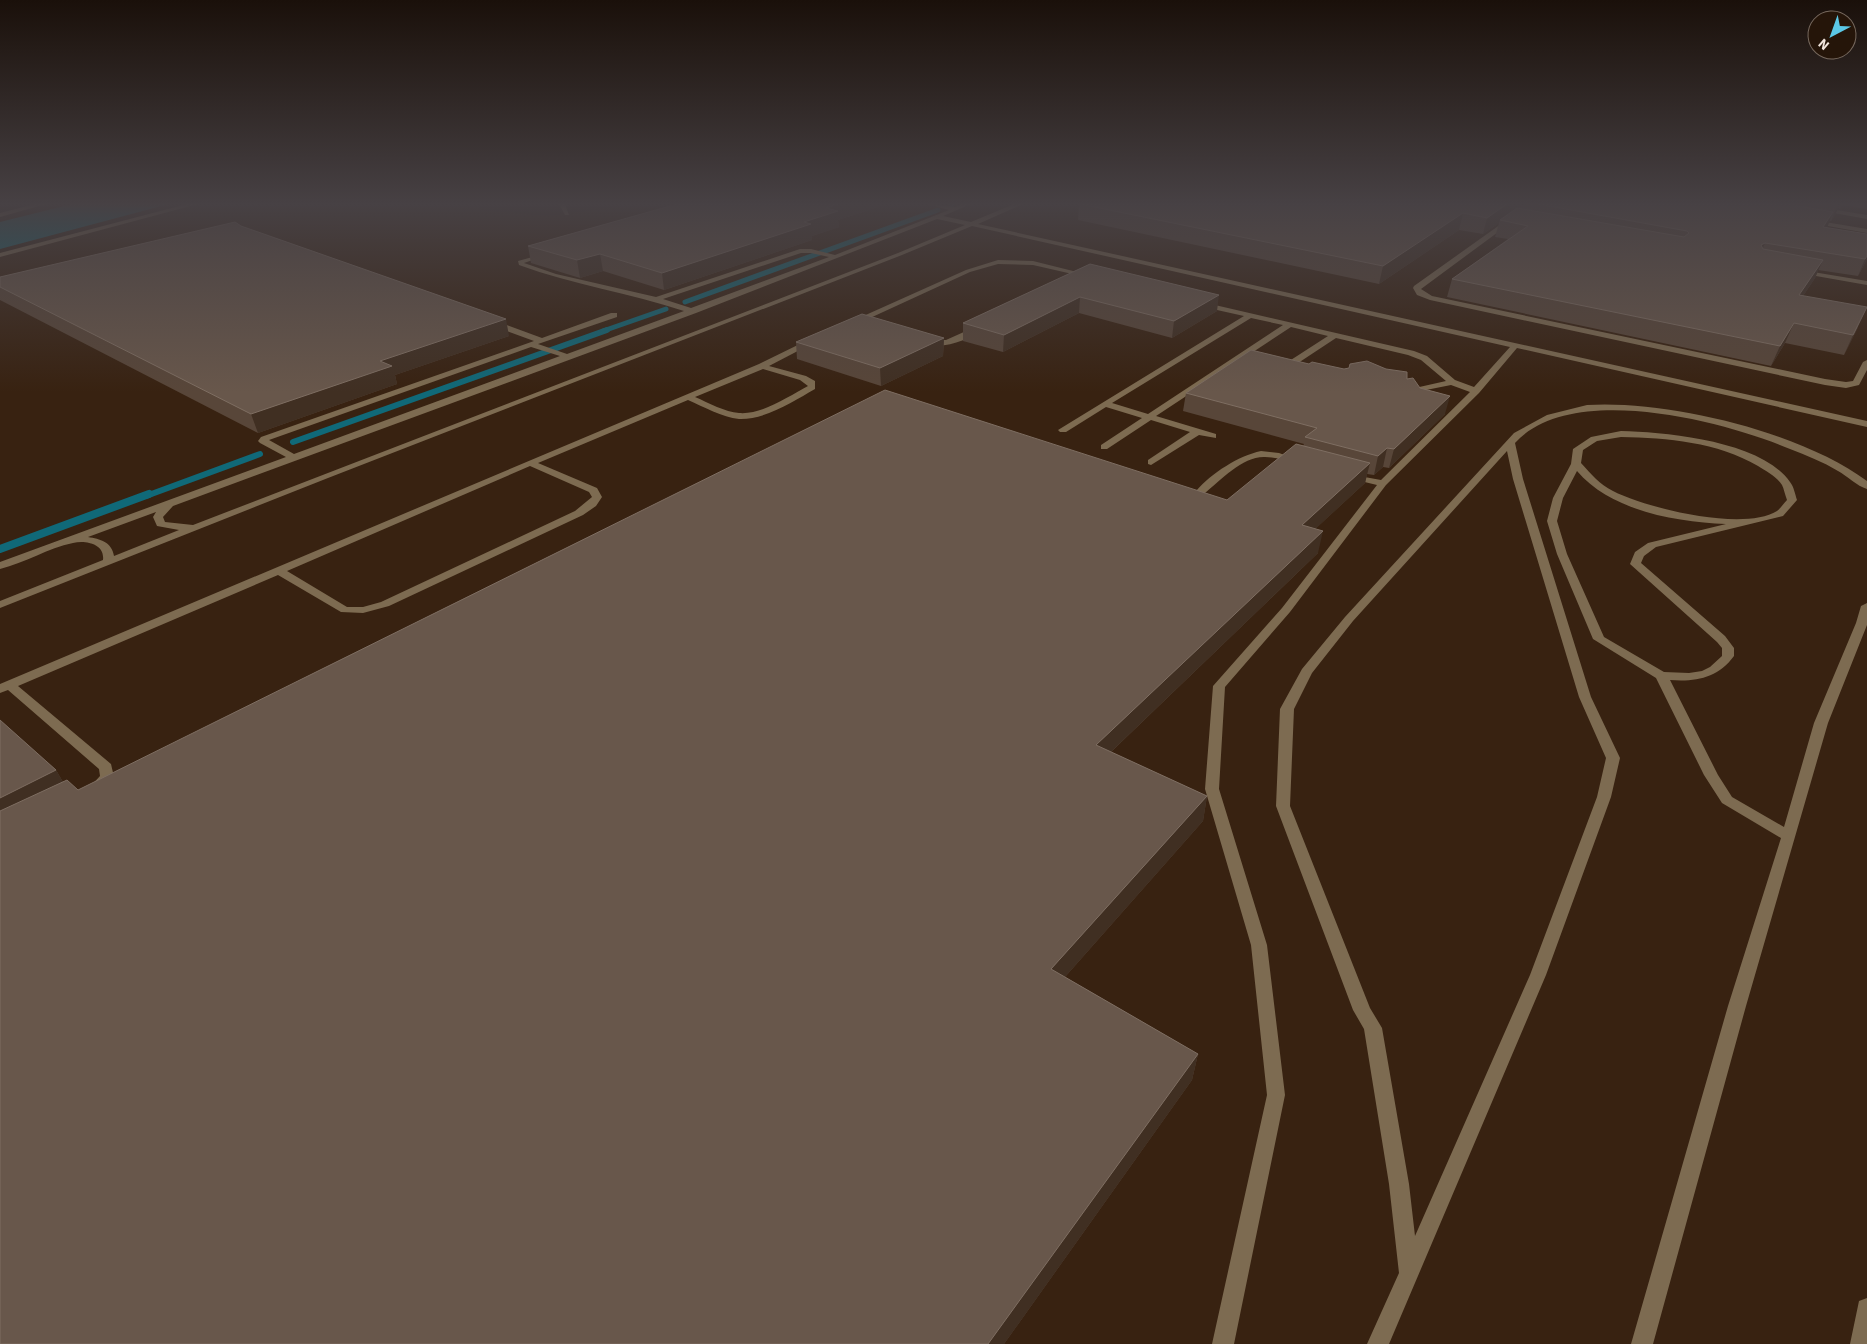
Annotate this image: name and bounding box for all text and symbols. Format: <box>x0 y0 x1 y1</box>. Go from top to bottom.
north arrow <box>1807 10 1857 60</box>
text: N <box>1814 33 1834 55</box>

